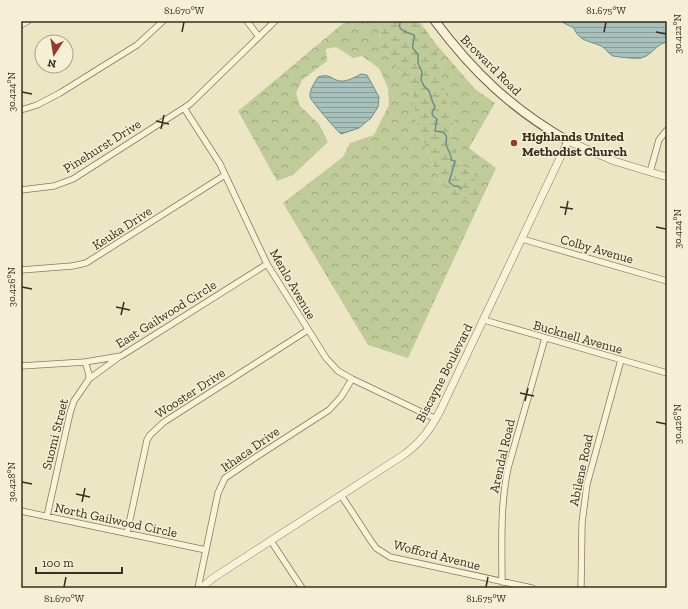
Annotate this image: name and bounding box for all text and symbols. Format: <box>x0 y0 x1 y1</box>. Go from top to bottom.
text: 81.670°W <box>164 5 205 17</box>
text: 81.675°W <box>586 5 626 17</box>
text: 30.422°N <box>672 14 684 54</box>
street label: Broward Road <box>458 32 524 98</box>
north arrow <box>34 34 74 74</box>
text: N <box>46 56 57 71</box>
text: 30.424°N <box>6 72 18 112</box>
street label: Pinehurst Drive <box>60 116 144 176</box>
place label: Highlands United Methodist Church <box>522 129 628 159</box>
marker: Highlands United Methodist Church <box>509 138 519 148</box>
street label: Keuka Drive <box>89 203 155 253</box>
text: 30.424°N <box>672 209 684 249</box>
street label: Colby Avenue <box>559 231 635 267</box>
street label: Menlo Avenue <box>267 246 319 322</box>
text: 30.426°N <box>6 266 18 307</box>
street label: East Gailwood Circle <box>113 277 219 351</box>
street label: Bucknell Avenue <box>532 317 624 357</box>
street label: Biscayne Boulevard <box>413 321 475 425</box>
street label: Wooster Drive <box>152 365 228 421</box>
street label: Suomi Street <box>39 397 71 471</box>
text: 30.426°N <box>672 403 684 444</box>
street label: Arendal Road <box>486 418 518 494</box>
street label: Ithaca Drive <box>218 423 282 475</box>
street label: Abilene Road <box>566 433 596 507</box>
text: 30.428°N <box>6 461 18 502</box>
street label: North Gailwood Circle <box>53 500 179 540</box>
street label: Wofford Avenue <box>392 537 482 573</box>
scale bar <box>36 549 122 575</box>
text: 100 m <box>42 556 74 570</box>
text: 81.670°W <box>44 593 85 605</box>
text: 81.675°W <box>466 593 506 605</box>

